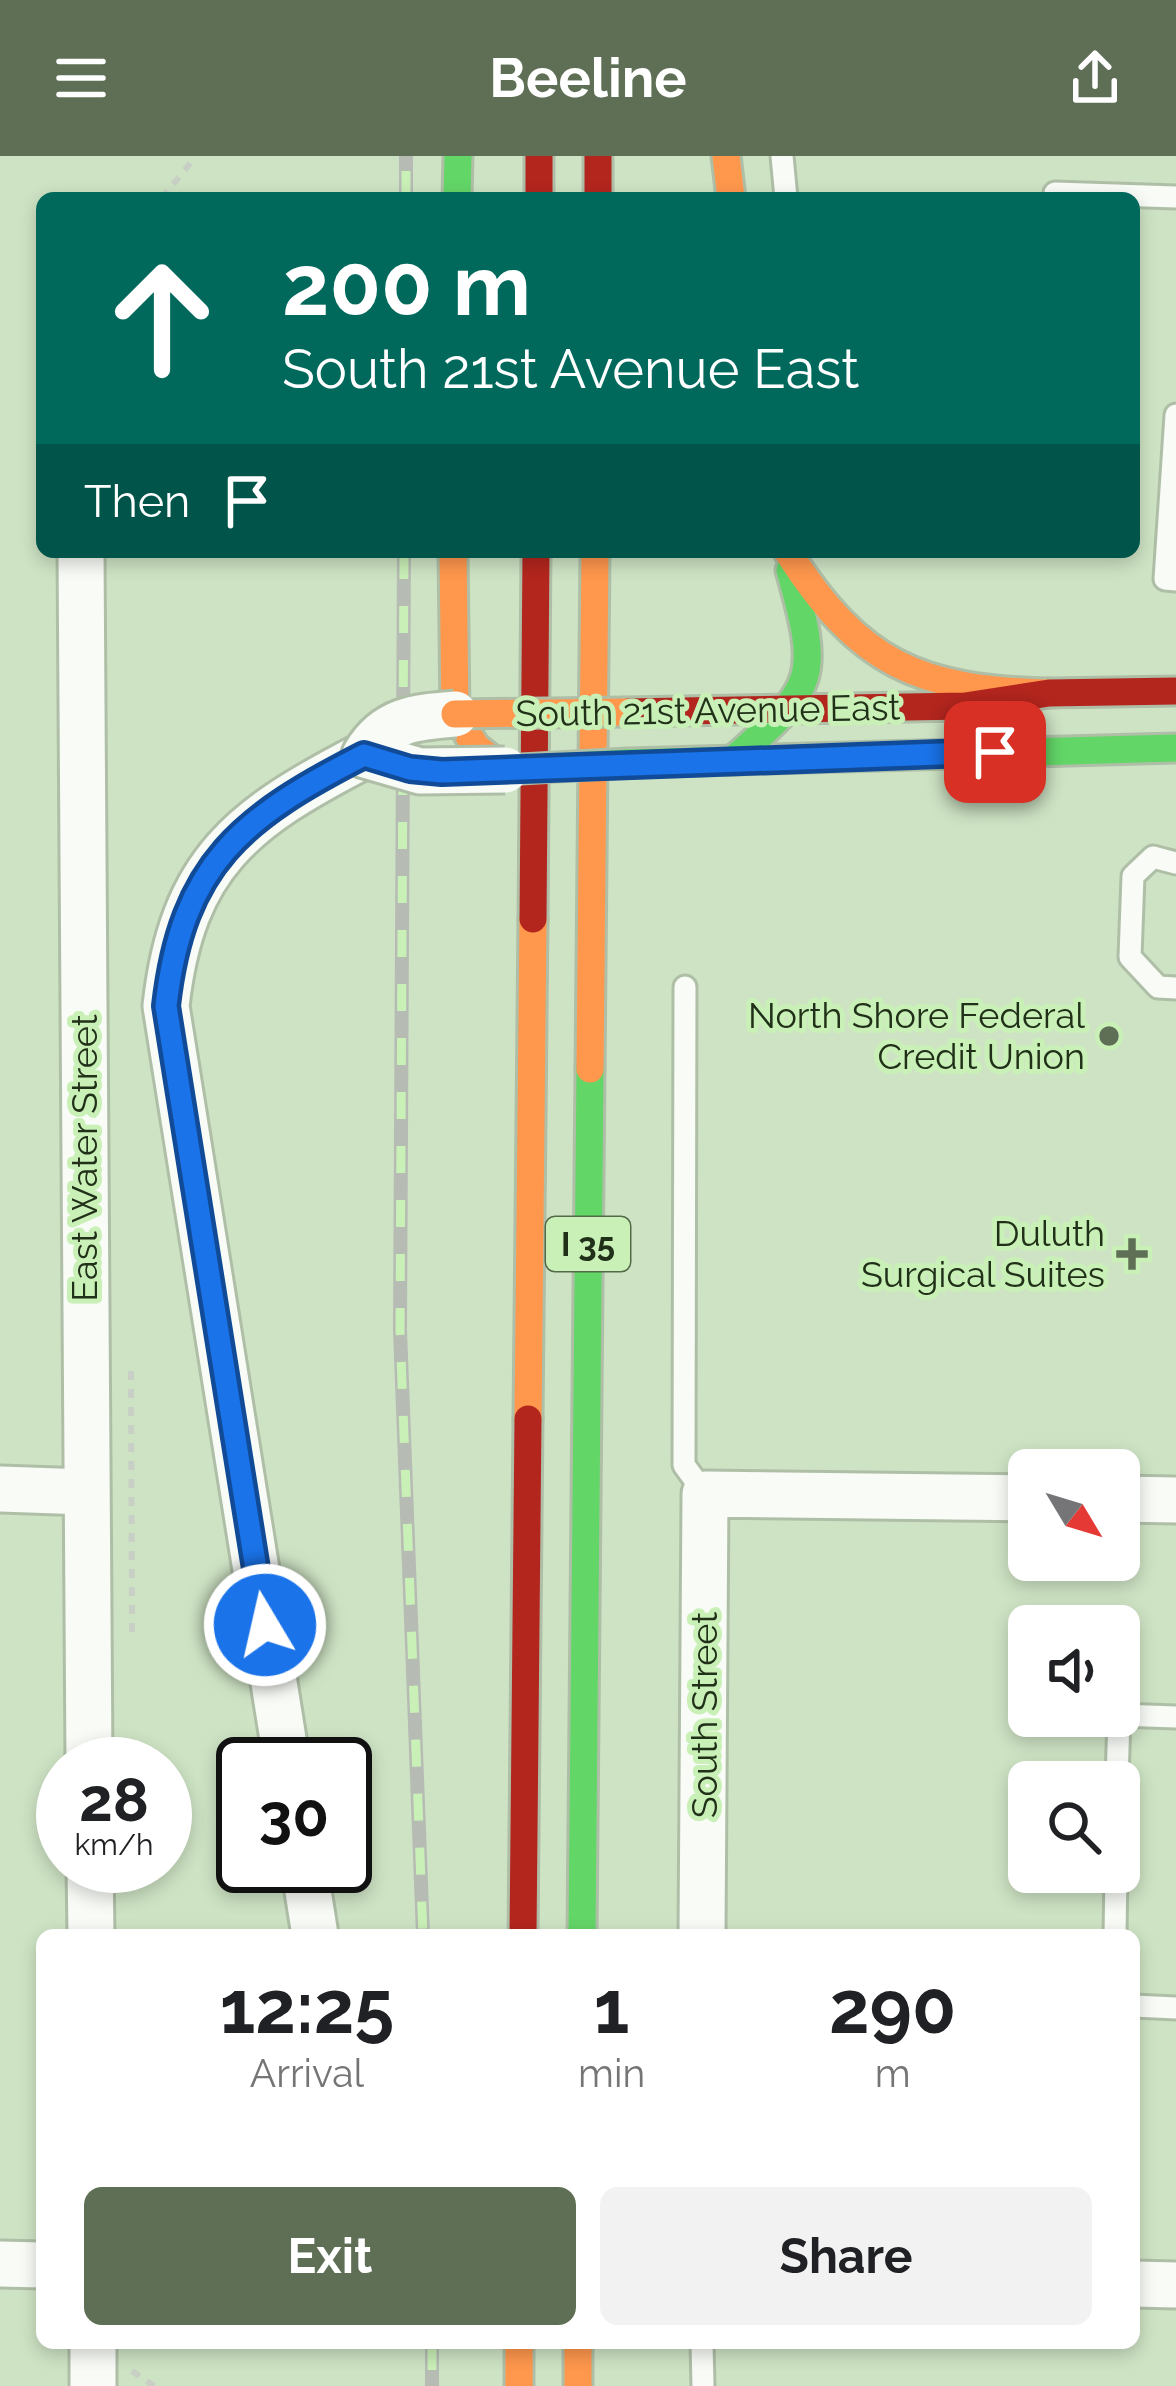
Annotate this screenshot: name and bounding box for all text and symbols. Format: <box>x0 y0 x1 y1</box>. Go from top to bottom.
icon: menu <box>48 45 114 111</box>
icon: share <box>1062 45 1128 111</box>
text: Beeline <box>489 46 687 110</box>
text: 200 m <box>282 236 531 335</box>
icon: ahead <box>84 240 240 396</box>
text: South 21st Avenue East <box>282 337 859 401</box>
icon: arrive <box>214 468 280 534</box>
text: Then <box>84 475 190 528</box>
street label: South 21st Avenue East <box>515 686 901 734</box>
pin <box>944 701 1046 803</box>
icon: arrive <box>962 719 1028 785</box>
place label: North Shore Federal Credit Union <box>748 994 1085 1077</box>
street label: East Water Street <box>63 1014 105 1302</box>
marker: North Shore Federal Credit Union <box>1096 1023 1122 1049</box>
place label: Duluth Surgical Suites <box>861 1212 1105 1295</box>
road number: I 35 <box>546 1217 630 1271</box>
marker: Duluth Surgical Suites <box>1116 1238 1148 1270</box>
north arrow <box>1008 1449 1140 1581</box>
map controls <box>1008 1449 1140 1893</box>
position arrow <box>202 1562 328 1688</box>
button: sound <box>1008 1605 1140 1737</box>
street label: South Street <box>683 1612 725 1818</box>
speed limit sign: 30 <box>216 1737 372 1893</box>
button: search <box>1008 1761 1140 1893</box>
text: 28 <box>79 1765 149 1835</box>
text: km/h <box>74 1827 154 1862</box>
text: 12:25 <box>220 1965 394 2050</box>
text: 1 <box>594 1965 629 2050</box>
text: 290 <box>829 1965 956 2050</box>
text: Arrival <box>250 2050 364 2096</box>
text: min <box>578 2050 645 2096</box>
text: m <box>875 2050 910 2096</box>
button: Exit <box>84 2187 576 2325</box>
button: Share <box>600 2187 1092 2325</box>

